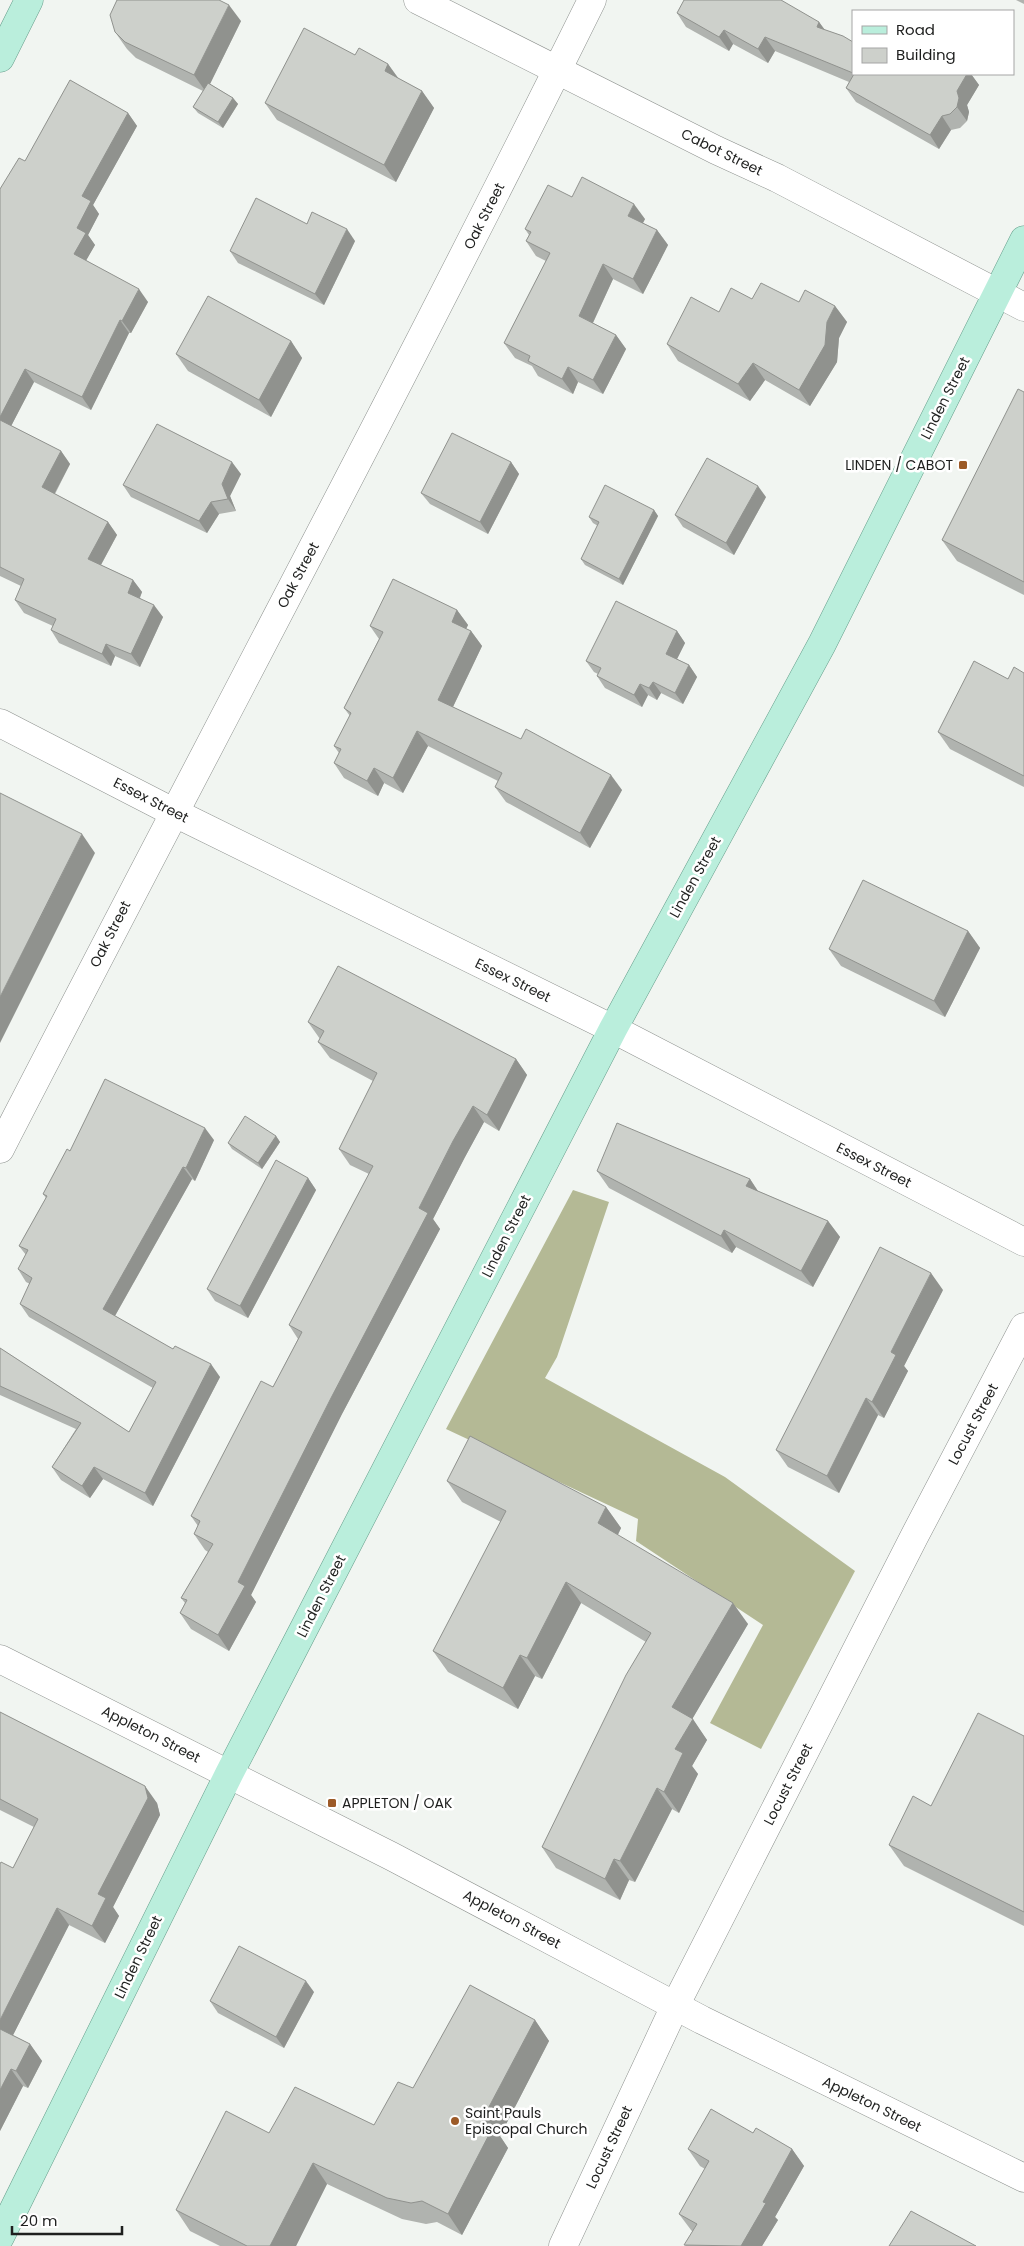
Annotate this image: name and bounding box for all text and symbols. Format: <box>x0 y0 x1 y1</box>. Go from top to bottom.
legend <box>852 10 1014 75</box>
text: Road <box>896 19 935 40</box>
text: Building <box>896 44 956 65</box>
street label: Cabot Street <box>678 124 766 180</box>
street label: Oak Street <box>459 179 509 253</box>
street label: Linden Street <box>916 353 974 443</box>
place label: LINDEN / CABOT <box>845 455 953 475</box>
marker: LINDEN / CABOT <box>957 459 969 471</box>
street label: Oak Street <box>272 538 324 612</box>
street label: Essex Street <box>110 772 192 828</box>
street label: Linden Street <box>664 833 726 921</box>
street label: Oak Street <box>85 897 135 971</box>
street label: Essex Street <box>472 953 554 1007</box>
street label: Essex Street <box>833 1137 915 1193</box>
street label: Linden Street <box>477 1191 535 1281</box>
street label: Locust Street <box>943 1380 1003 1468</box>
street label: Linden Street <box>292 1551 350 1641</box>
street label: Appleton Street <box>98 1701 204 1767</box>
street label: Locust Street <box>759 1740 817 1828</box>
place label: APPLETON / OAK <box>342 1793 453 1813</box>
marker: APPLETON / OAK <box>326 1797 338 1809</box>
street label: Appleton Street <box>460 1885 564 1953</box>
street label: Linden Street <box>109 1912 167 2002</box>
street label: Appleton Street <box>819 2071 925 2137</box>
street label: Locust Street <box>581 2102 637 2192</box>
place label: Saint Pauls Episcopal Church <box>465 2103 587 2139</box>
marker: Saint Pauls Episcopal Church <box>449 2115 461 2127</box>
scale bar <box>12 2204 122 2236</box>
text: 20 m <box>20 2210 58 2231</box>

